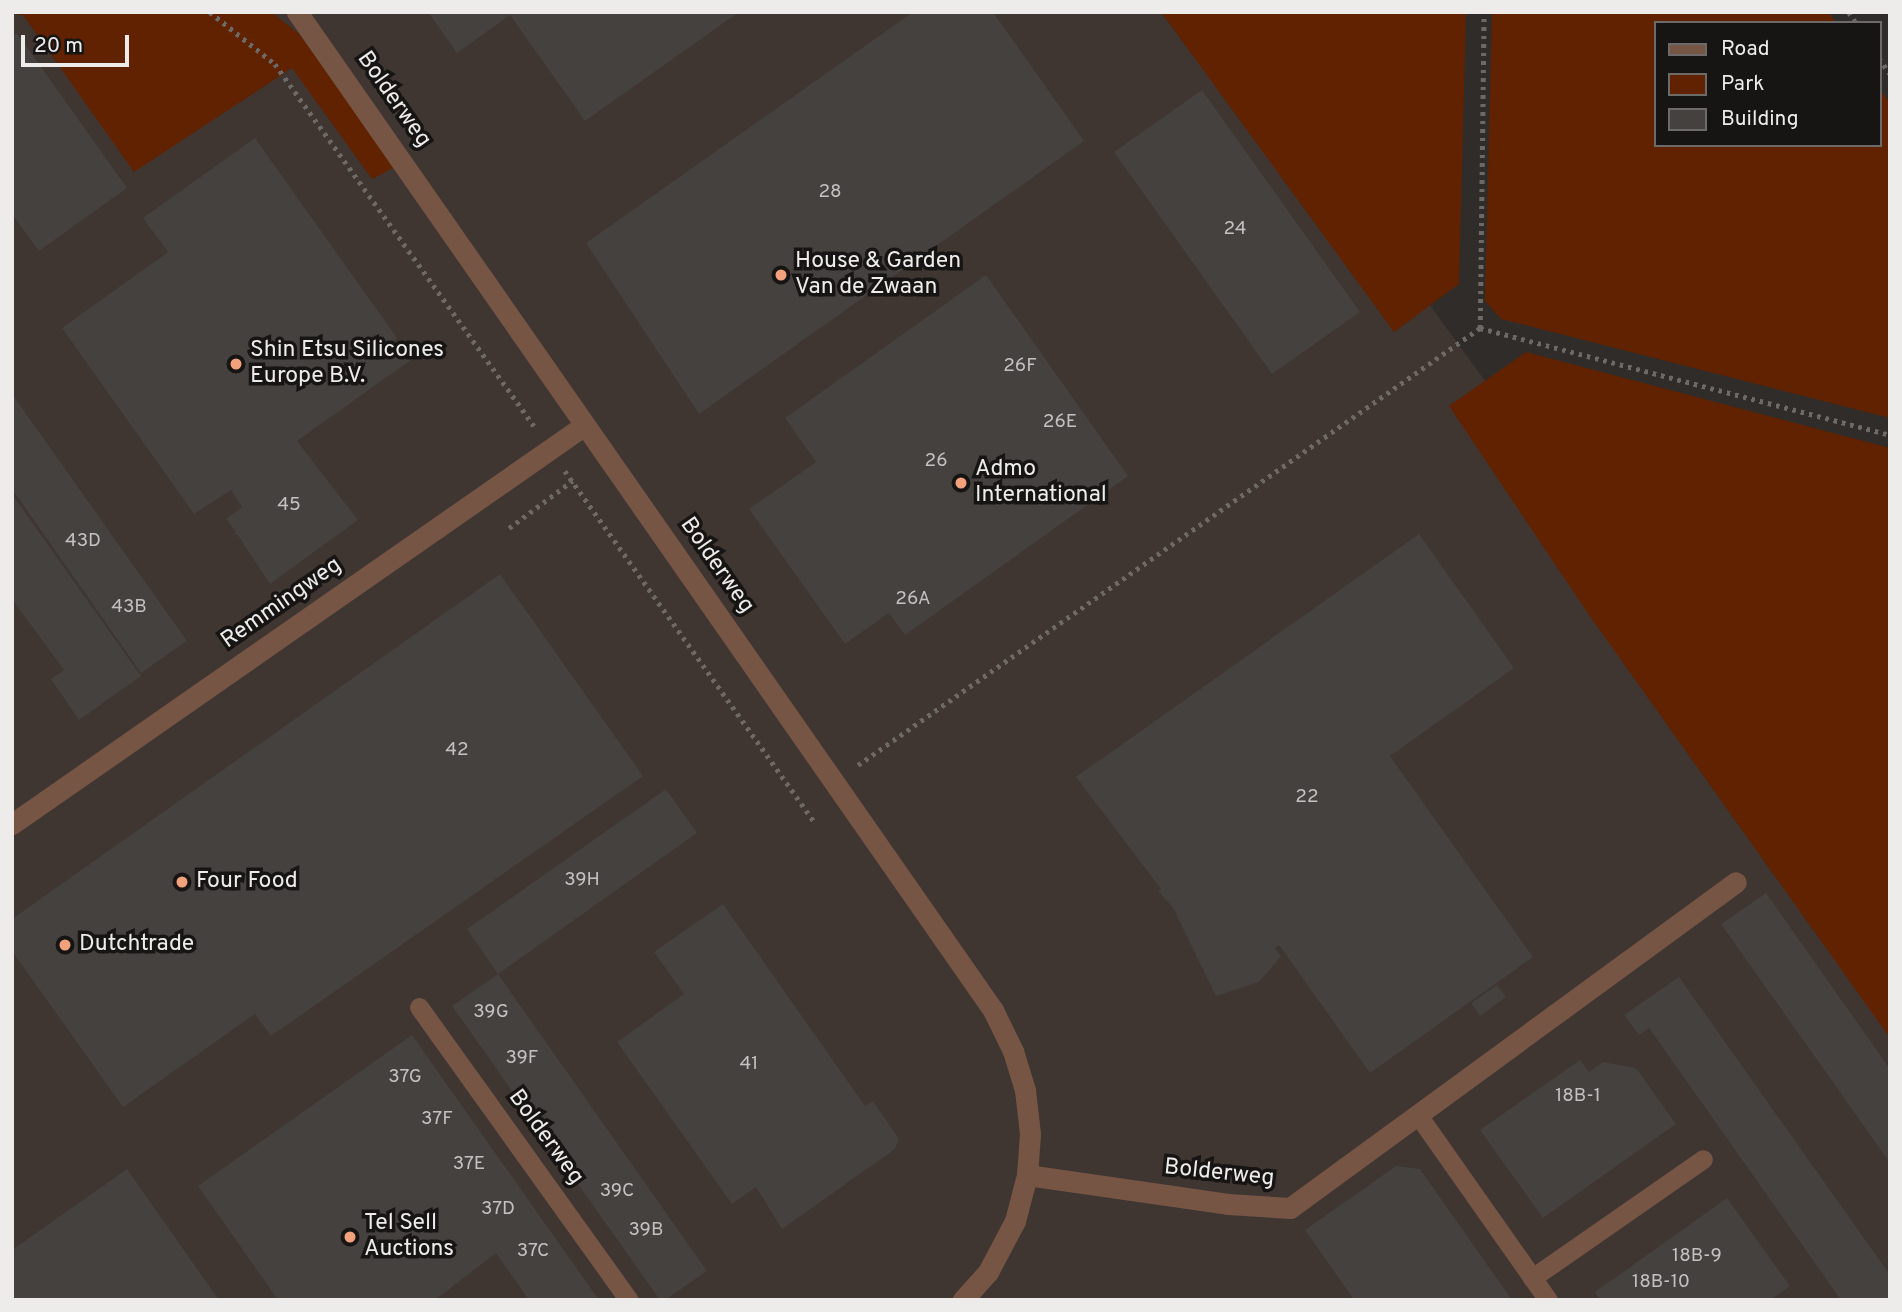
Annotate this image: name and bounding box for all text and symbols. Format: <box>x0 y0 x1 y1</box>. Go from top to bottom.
scale bar <box>24 21 133 65</box>
legend <box>1654 21 1881 147</box>
text: 20 m <box>34 33 83 60</box>
text: Road <box>1721 36 1770 63</box>
street label: Bolderweg <box>350 47 436 153</box>
text: Park <box>1721 71 1764 98</box>
text: Building <box>1721 106 1799 133</box>
house number: 28 <box>818 182 842 204</box>
house number: 24 <box>1223 219 1247 241</box>
place label: House & Garden Van de Zwaan <box>795 248 961 302</box>
marker: House & Garden Van de Zwaan <box>773 267 789 283</box>
place label: Shin Etsu Silicones Europe B.V. <box>250 337 444 391</box>
marker: Shin Etsu Silicones Europe B.V. <box>228 356 244 372</box>
house number: 26F <box>1003 356 1037 378</box>
house number: 26E <box>1043 412 1077 434</box>
house number: 26 <box>925 451 947 473</box>
place label: Admo International <box>975 456 1107 510</box>
marker: Admo International <box>953 475 969 491</box>
house number: 45 <box>277 495 301 517</box>
street label: Bolderweg <box>673 513 759 619</box>
house number: 43D <box>65 531 101 553</box>
street label: Remmingweg <box>216 552 348 656</box>
house number: 26A <box>895 589 931 611</box>
house number: 43B <box>111 597 147 619</box>
house number: 42 <box>445 740 469 762</box>
house number: 22 <box>1295 787 1319 809</box>
place label: Four Food <box>196 868 298 896</box>
house number: 39H <box>564 870 600 892</box>
marker: Four Food <box>174 874 190 890</box>
place label: Dutchtrade <box>79 931 194 959</box>
marker: Dutchtrade <box>57 937 73 953</box>
house number: 39G <box>473 1002 509 1024</box>
house number: 39F <box>505 1048 539 1070</box>
house number: 41 <box>740 1054 758 1076</box>
house number: 37G <box>388 1067 422 1089</box>
street label: Bolderweg <box>501 1085 589 1191</box>
house number: 18B-1 <box>1555 1086 1601 1108</box>
house number: 37F <box>421 1109 453 1131</box>
house number: 37E <box>453 1154 485 1176</box>
street label: Bolderweg <box>1163 1154 1275 1194</box>
house number: 39C <box>600 1181 634 1203</box>
house number: 37D <box>481 1199 515 1221</box>
place label: Tel Sell Auctions <box>364 1210 454 1264</box>
house number: 39B <box>629 1220 663 1242</box>
marker: Tel Sell Auctions <box>342 1229 358 1245</box>
house number: 37C <box>517 1241 549 1263</box>
house number: 18B-9 <box>1672 1246 1722 1268</box>
house number: 18B-10 <box>1632 1272 1690 1294</box>

